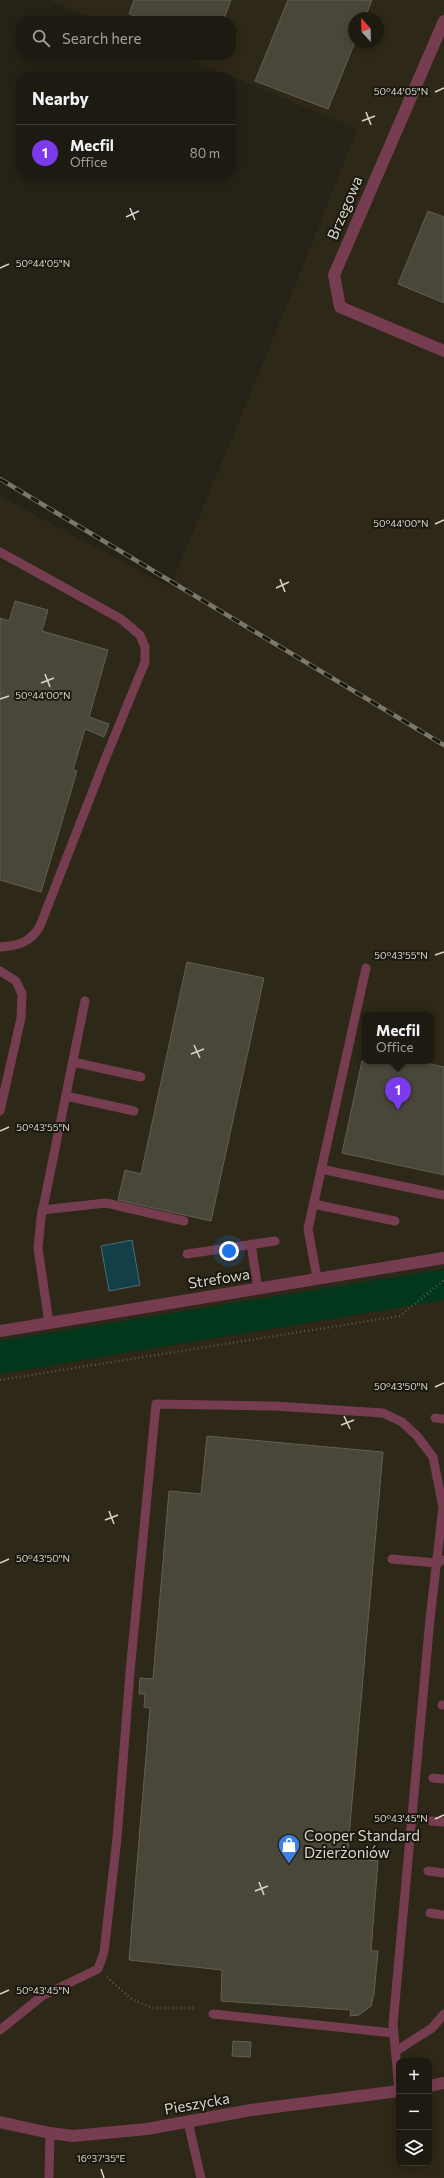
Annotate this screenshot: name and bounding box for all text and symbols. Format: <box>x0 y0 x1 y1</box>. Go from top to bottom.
north arrow <box>348 12 384 48</box>
search box <box>16 16 236 60</box>
icon: search <box>30 27 52 49</box>
text: Search here <box>62 29 141 47</box>
text: 50°44'05"N <box>374 85 428 97</box>
text: Nearby <box>32 88 89 109</box>
text: Mecfil <box>70 136 114 154</box>
text: 1 <box>42 145 48 161</box>
text: 80 m <box>190 145 220 161</box>
text: Office <box>70 154 107 170</box>
street label: Brzegowa <box>323 173 366 242</box>
text: 50°44'05"N <box>16 257 70 269</box>
text: 50°44'00"N <box>373 517 429 529</box>
text: 50°44'00"N <box>15 689 71 701</box>
text: 50°43'55"N <box>374 949 428 961</box>
popup <box>362 1012 434 1064</box>
text: Mecfil <box>376 1021 420 1039</box>
text: Office <box>376 1039 413 1055</box>
pin: 1 <box>385 1077 411 1110</box>
text: 50°43'55"N <box>16 1121 70 1133</box>
your location <box>219 1241 239 1261</box>
street label: Strefowa <box>187 1264 251 1292</box>
text: 50°43'50"N <box>374 1380 428 1392</box>
text: 50°43'50"N <box>16 1552 70 1564</box>
text: 50°43'45"N <box>374 1812 428 1824</box>
place label: Cooper Standard Dzierżoniów <box>304 1826 420 1861</box>
shop icon: Cooper Standard Dzierżoniów <box>276 1832 302 1865</box>
text: 50°43'45"N <box>16 1984 70 1996</box>
map controls <box>396 2058 432 2166</box>
button: + <box>396 2058 432 2094</box>
street label: Pieszycka <box>163 2088 231 2118</box>
button: − <box>396 2094 432 2130</box>
button: layers <box>396 2130 432 2166</box>
text: 16°37'35"E <box>76 2152 126 2164</box>

